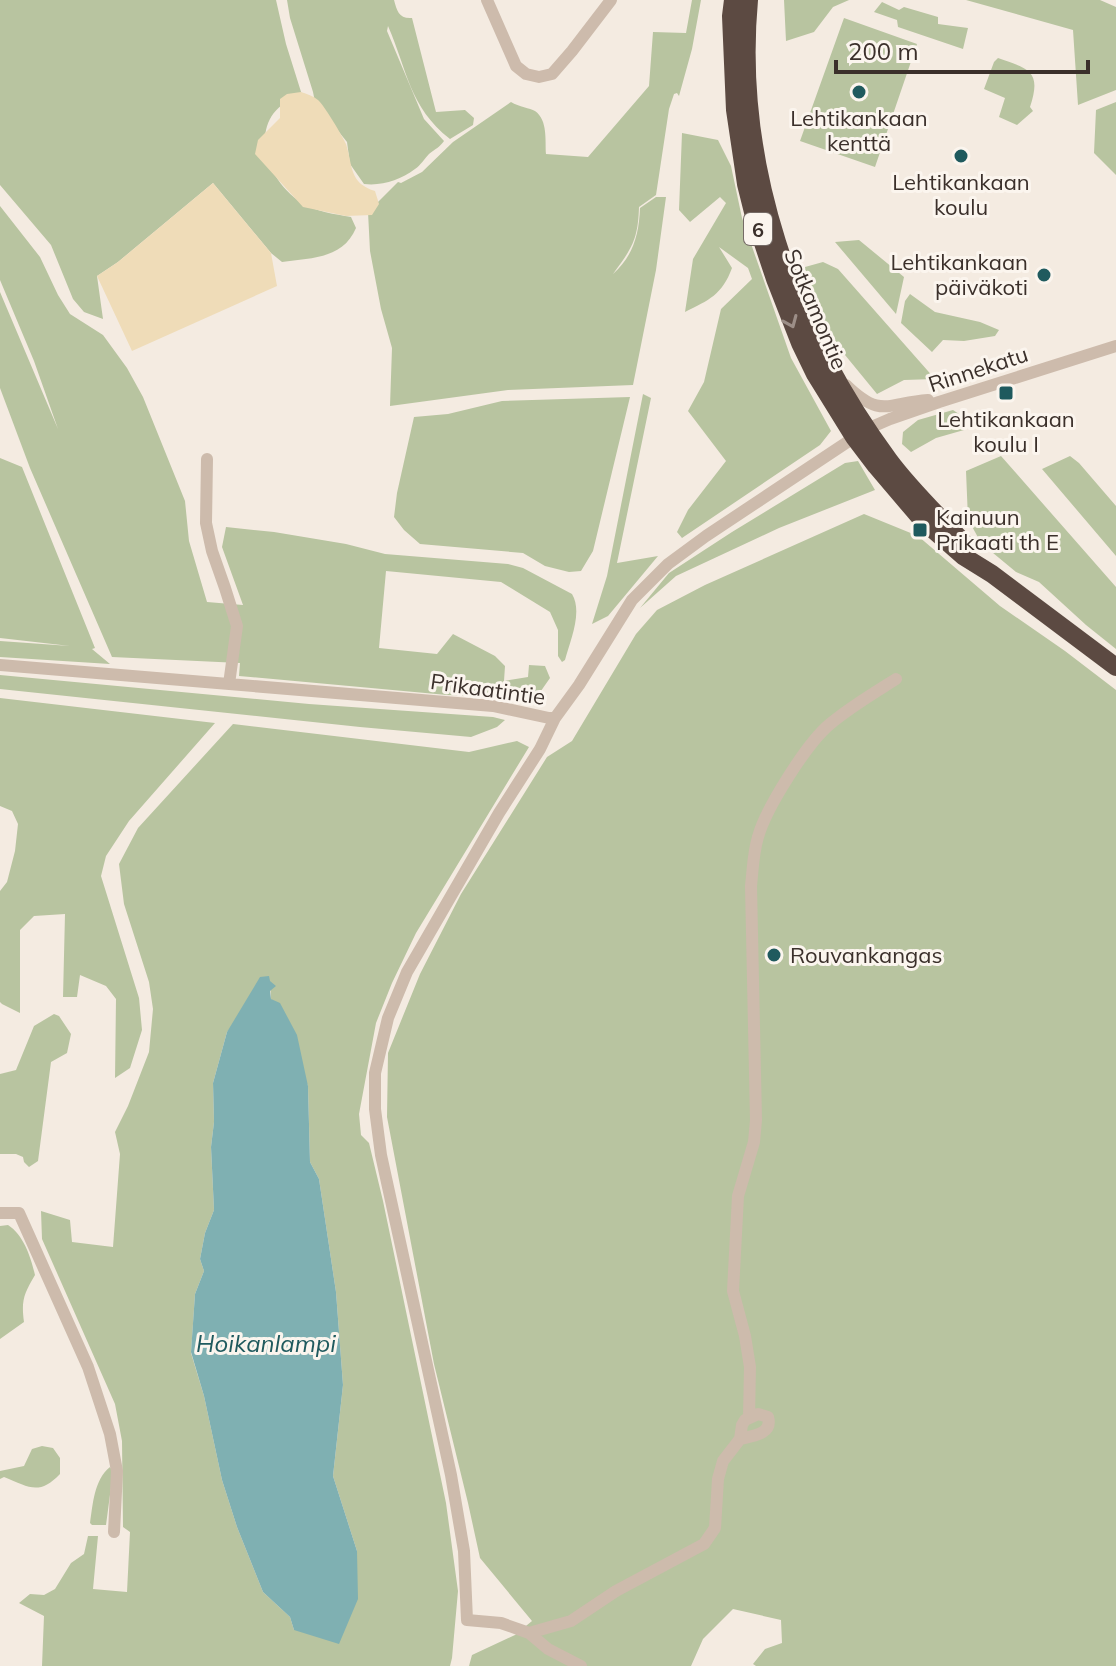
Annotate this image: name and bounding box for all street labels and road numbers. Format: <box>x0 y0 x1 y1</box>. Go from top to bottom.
road number: 6 <box>744 213 772 245</box>
street label: Sotkamontie <box>778 245 854 373</box>
street label: Rinnekatu <box>925 340 1031 398</box>
street label: Prikaatintie <box>429 667 547 711</box>

